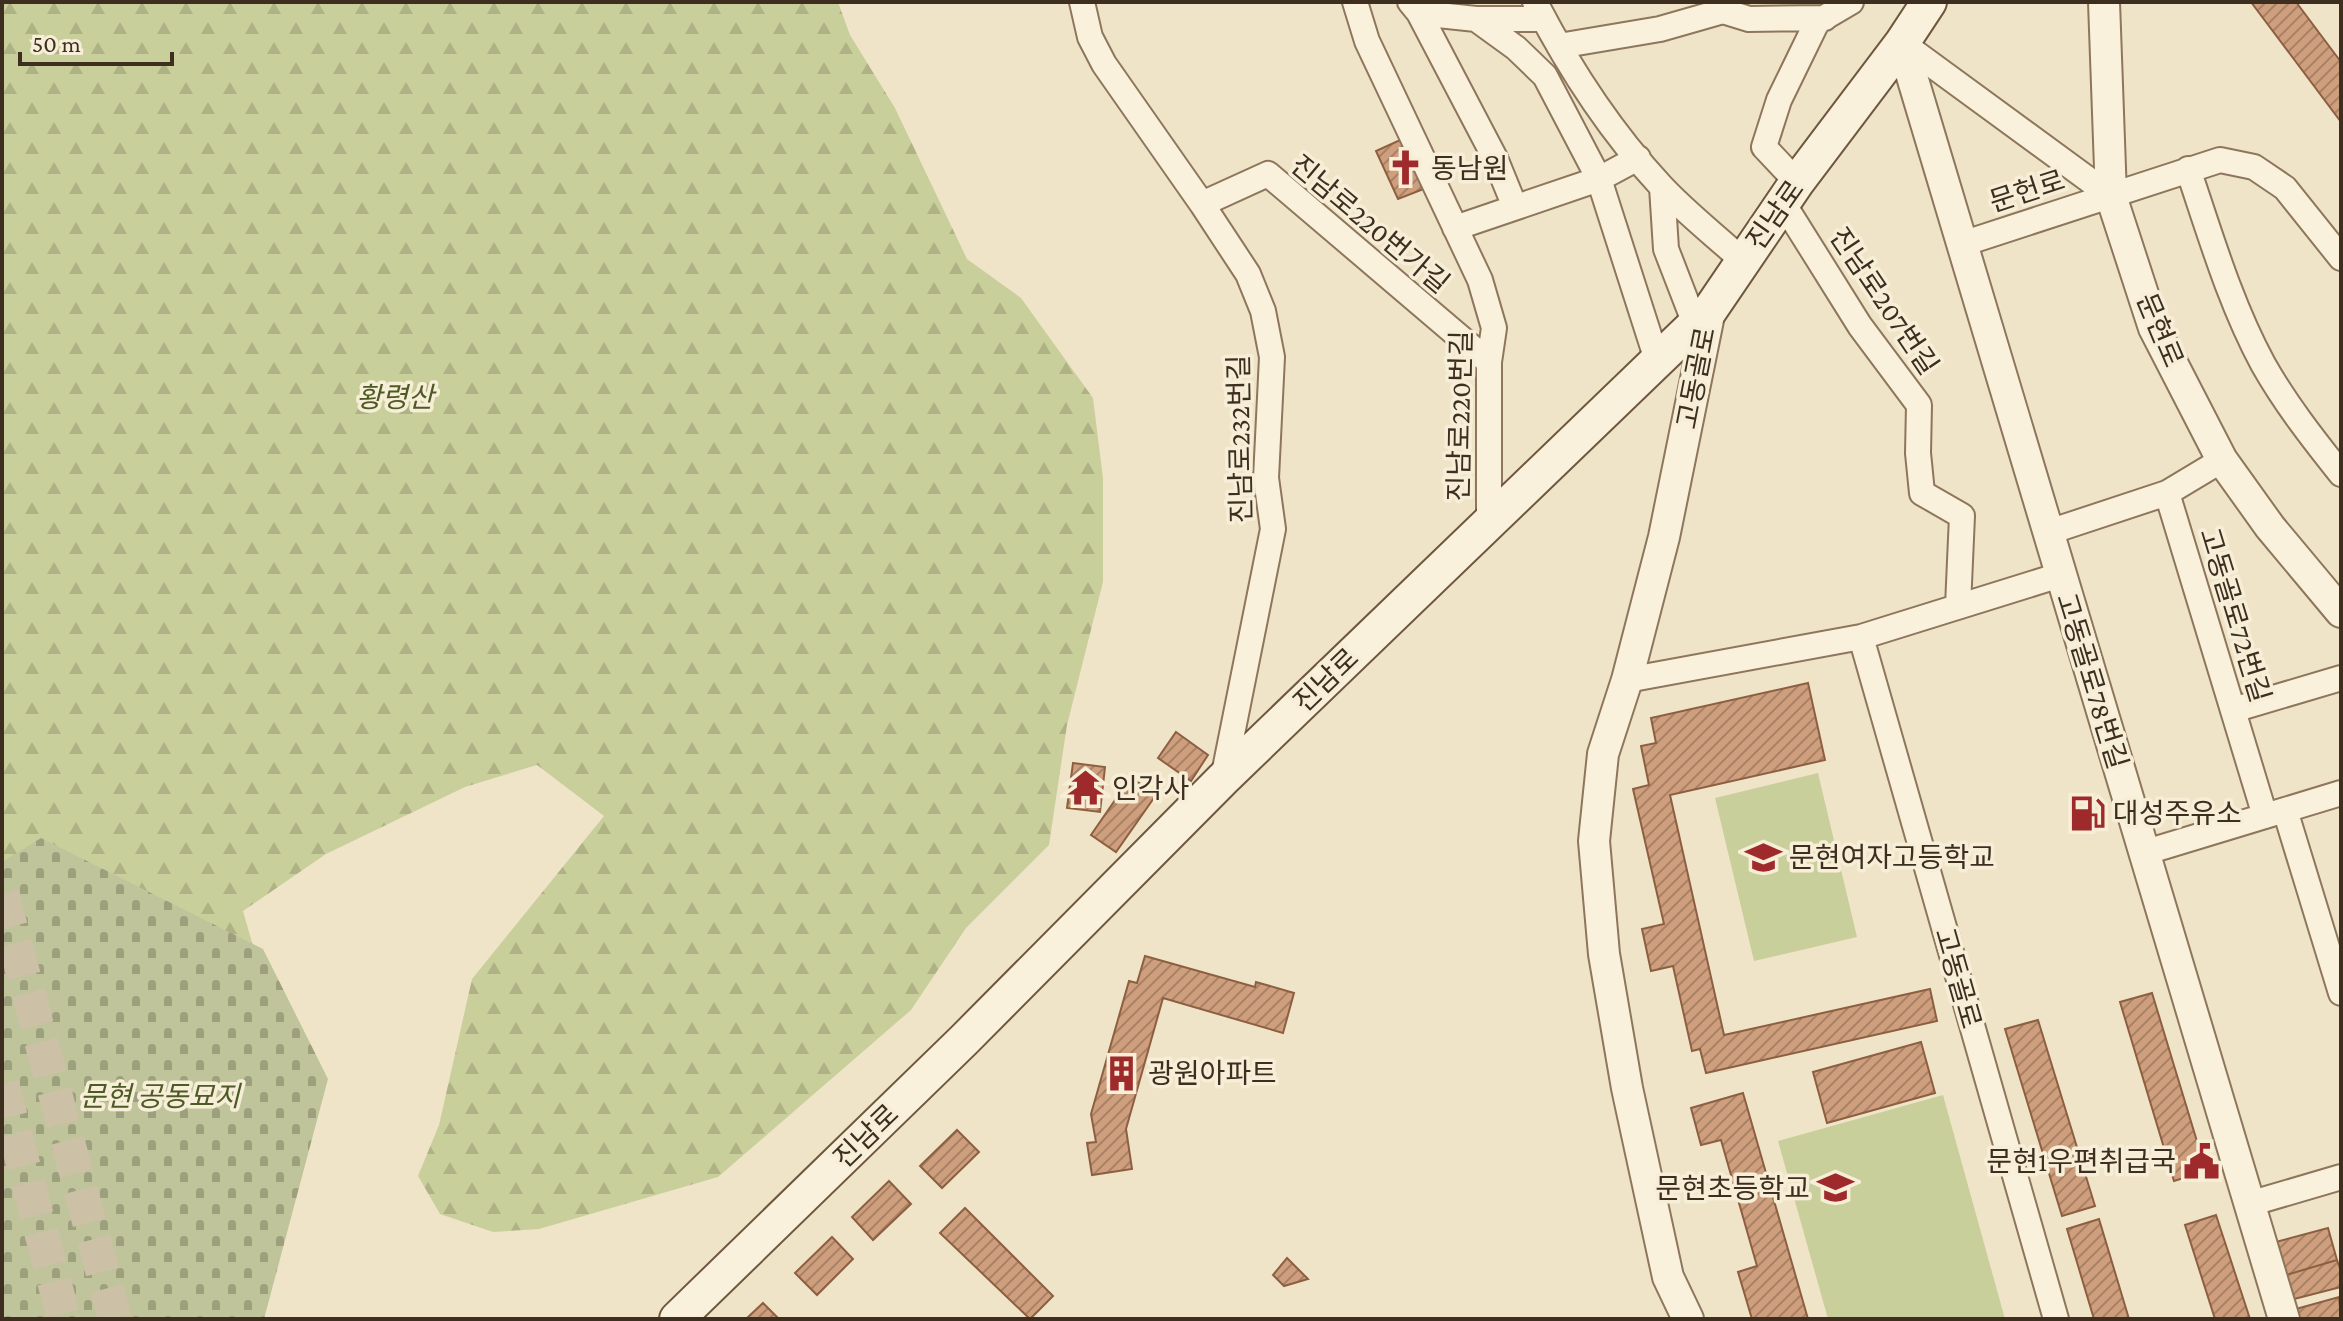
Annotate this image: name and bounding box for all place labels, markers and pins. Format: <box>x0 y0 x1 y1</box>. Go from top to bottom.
church icon: 동남원 <box>1386 149 1424 187</box>
place label: 동남원 <box>1431 153 1508 184</box>
temple icon: 인각사 <box>1067 769 1105 807</box>
place label: 인각사 <box>1112 773 1189 804</box>
fuel station icon: 대성주유소 <box>2068 794 2106 832</box>
place label: 대성주유소 <box>2113 798 2242 829</box>
school or university icon: 문현여자고등학교 <box>1744 838 1782 876</box>
place label: 문현여자고등학교 <box>1789 842 1995 873</box>
building icon: 광원아파트 <box>1103 1054 1141 1092</box>
place label: 광원아파트 <box>1148 1058 1277 1089</box>
public building icon: 문현1우편취급국 <box>2183 1142 2221 1180</box>
place label: 문현1우편취급국 <box>1986 1146 2176 1177</box>
school or university icon: 문현초등학교 <box>1817 1169 1855 1207</box>
place label: 문현초등학교 <box>1655 1173 1810 1204</box>

